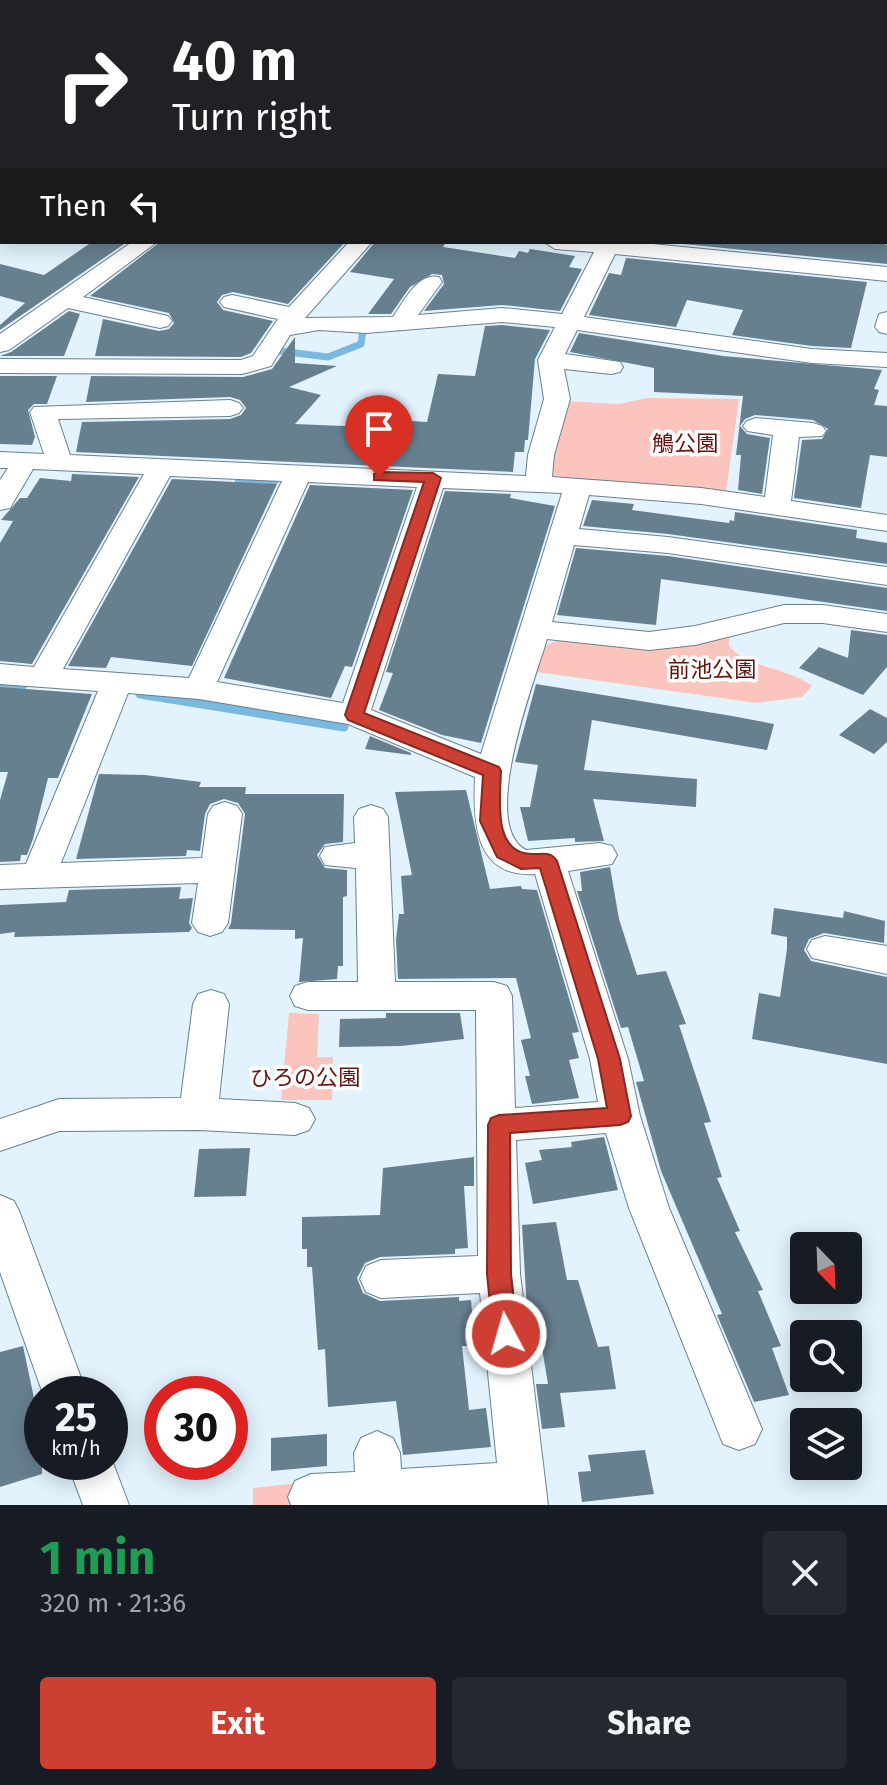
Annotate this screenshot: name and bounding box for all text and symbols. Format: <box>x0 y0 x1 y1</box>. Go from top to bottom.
text: 40 m <box>172 28 297 95</box>
icon: right <box>40 32 144 136</box>
text: Turn right <box>172 96 332 140</box>
icon: left <box>123 184 167 228</box>
text: Then <box>40 188 107 224</box>
pin <box>345 395 413 477</box>
icon: arrive <box>357 407 401 451</box>
park label: 鵤公園 <box>652 430 718 457</box>
park label: 前池公園 <box>668 656 756 683</box>
park label: ひろの公園 <box>250 1064 360 1091</box>
north arrow <box>790 1232 862 1304</box>
map controls <box>790 1232 862 1480</box>
position arrow <box>464 1292 548 1376</box>
button: search <box>790 1320 862 1392</box>
speed limit sign: 30 <box>144 1376 248 1480</box>
text: 25 <box>55 1394 97 1442</box>
button: layers <box>790 1408 862 1480</box>
text: km/h <box>51 1436 101 1460</box>
text: 1 min <box>40 1529 155 1587</box>
button: close <box>763 1531 847 1615</box>
text: 320 m · 21:36 <box>40 1588 186 1619</box>
button: Exit <box>40 1677 436 1769</box>
button: Share <box>452 1677 847 1769</box>

